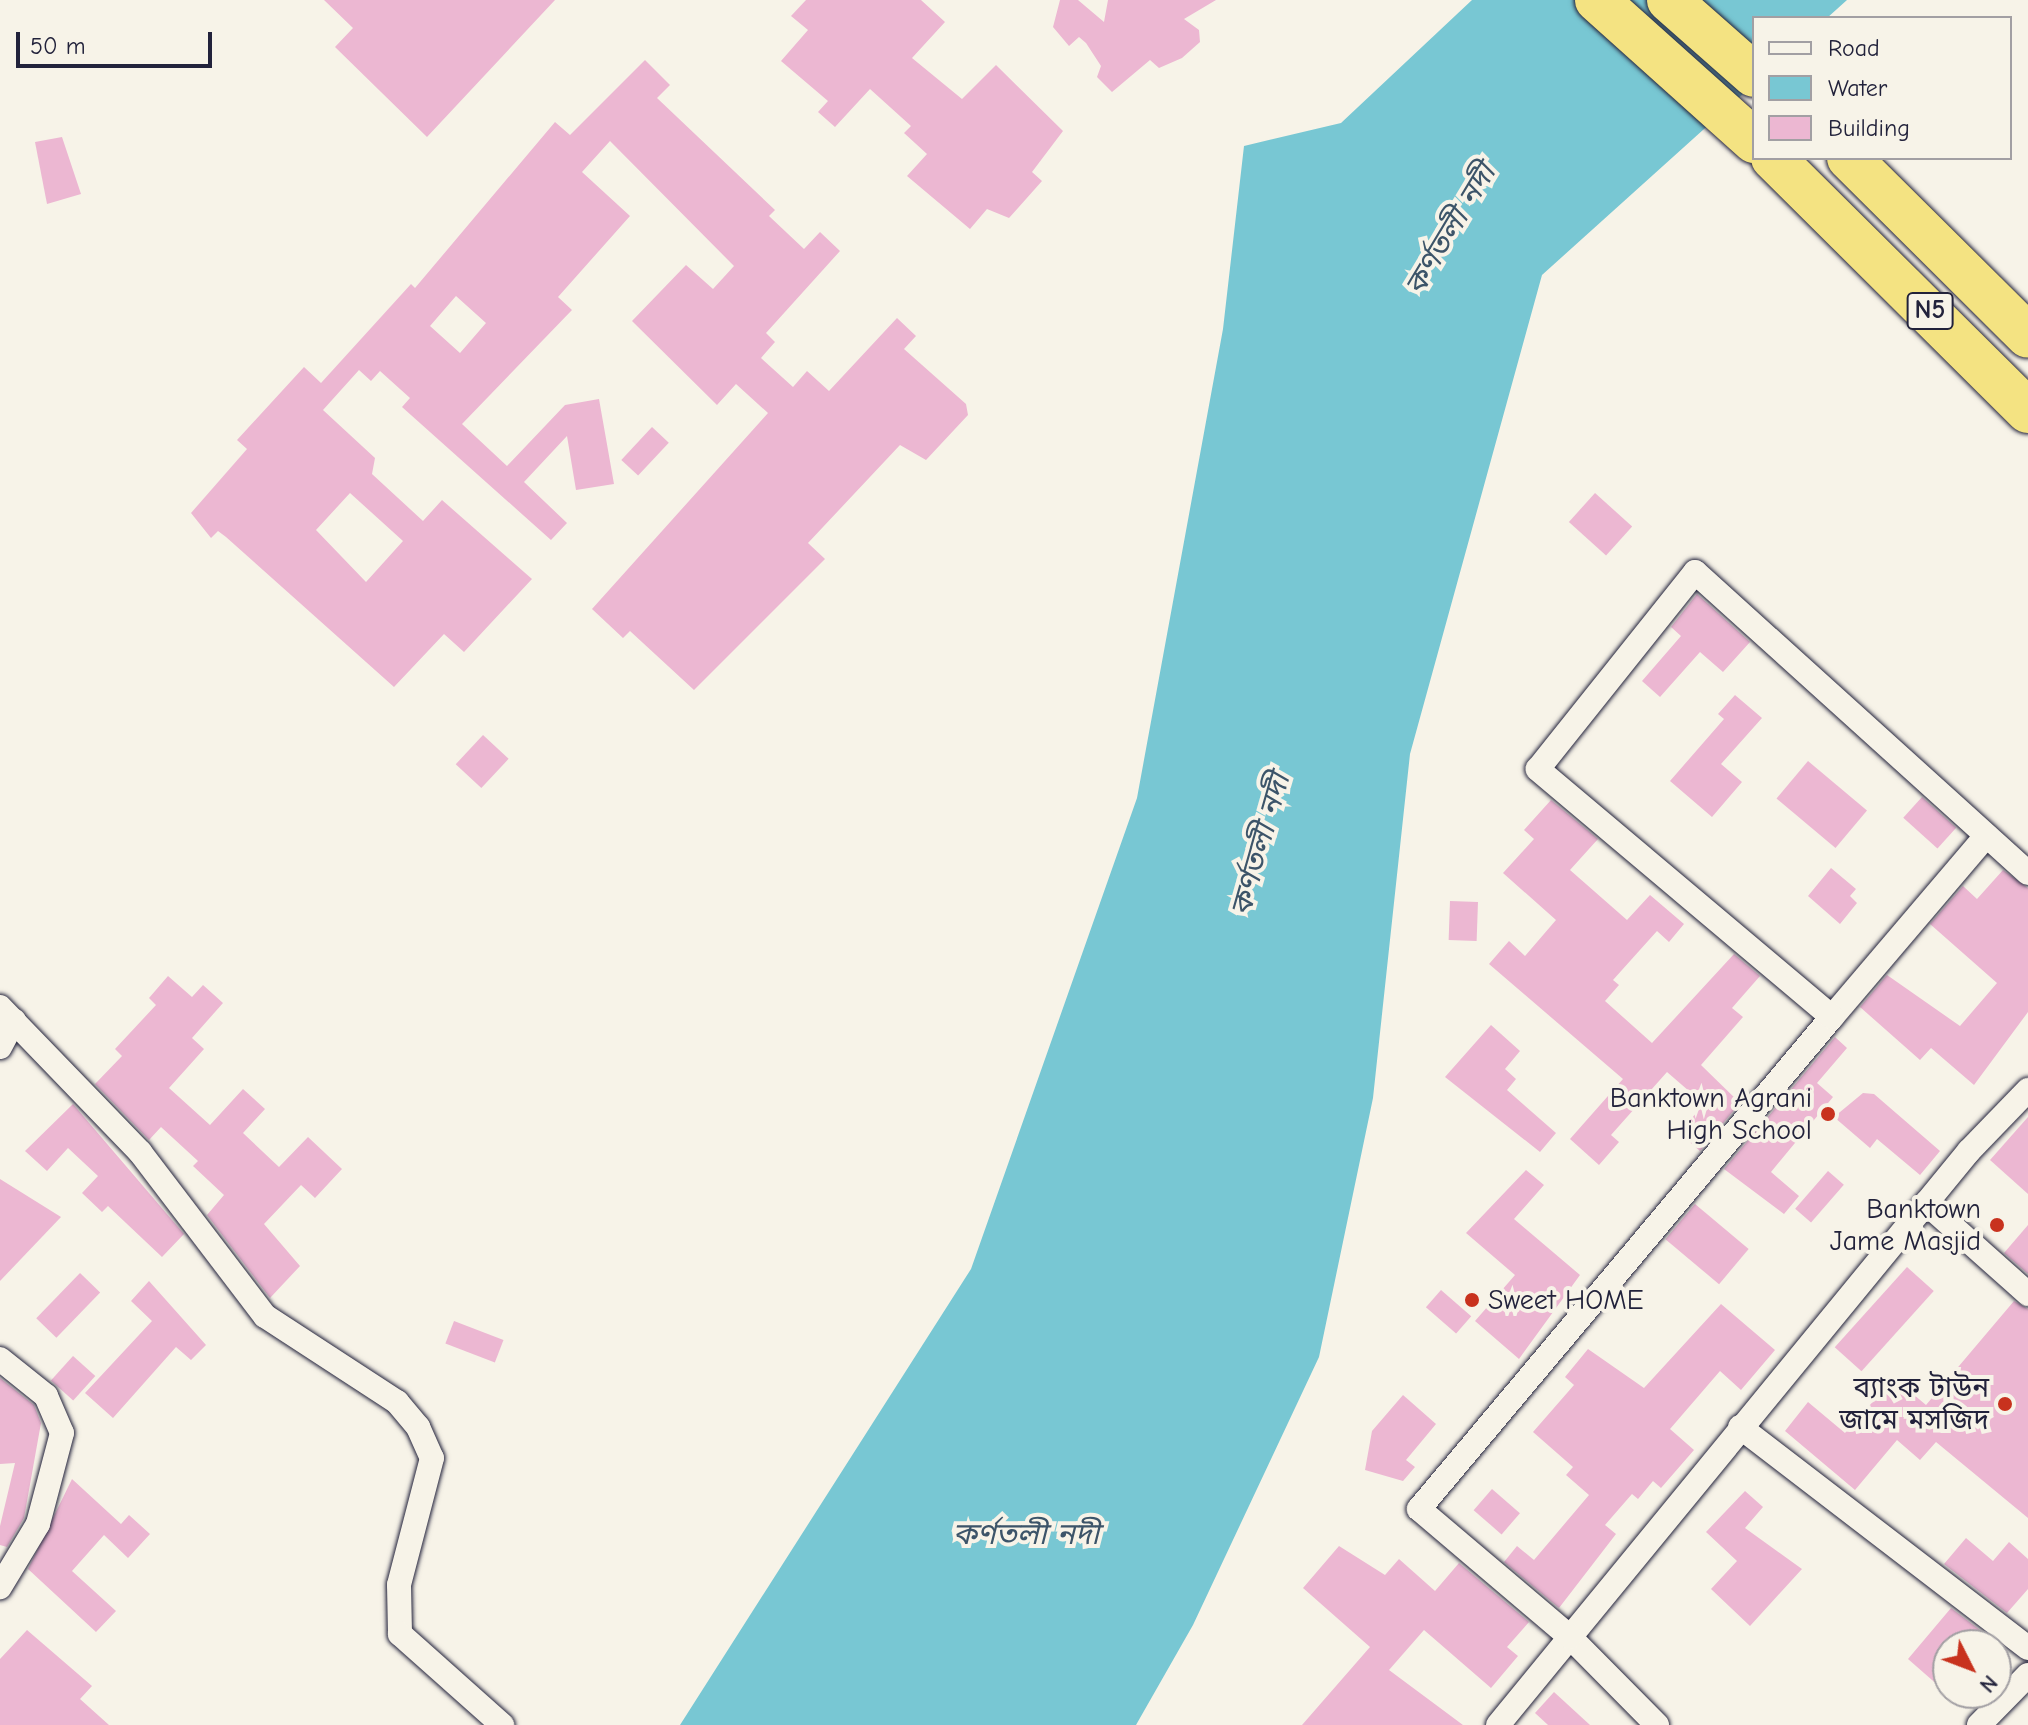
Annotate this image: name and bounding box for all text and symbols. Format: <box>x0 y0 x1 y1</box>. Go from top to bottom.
scale bar <box>20 16 216 66</box>
legend <box>1752 16 2012 160</box>
text: 50 m <box>30 32 86 60</box>
text: Road <box>1828 34 1880 62</box>
text: Water <box>1828 74 1887 102</box>
text: Building <box>1828 114 1910 142</box>
water label: কর্ণতলী নদী <box>1398 158 1504 302</box>
road number: N5 <box>1906 289 1954 333</box>
water label: কর্ণতলী নদী <box>1223 770 1299 920</box>
place label: Banktown Agrani High School <box>1610 1081 1812 1147</box>
marker: Banktown Agrani High School <box>1819 1105 1837 1123</box>
place label: Banktown Jame Masjid <box>1830 1192 1981 1258</box>
marker: Banktown Jame Masjid <box>1988 1216 2006 1234</box>
place label: Sweet HOME <box>1488 1283 1644 1317</box>
marker: Sweet HOME <box>1463 1291 1481 1309</box>
place label: ব্যাংক টাউন জামে মসজিদ <box>1839 1371 1989 1437</box>
marker: ব্যাংক টাউন জামে মসজিদ <box>1996 1395 2014 1413</box>
water label: কর্ণতলী নদী <box>953 1517 1099 1553</box>
north arrow <box>1932 1629 2012 1709</box>
text: N <box>1974 1670 2003 1698</box>

